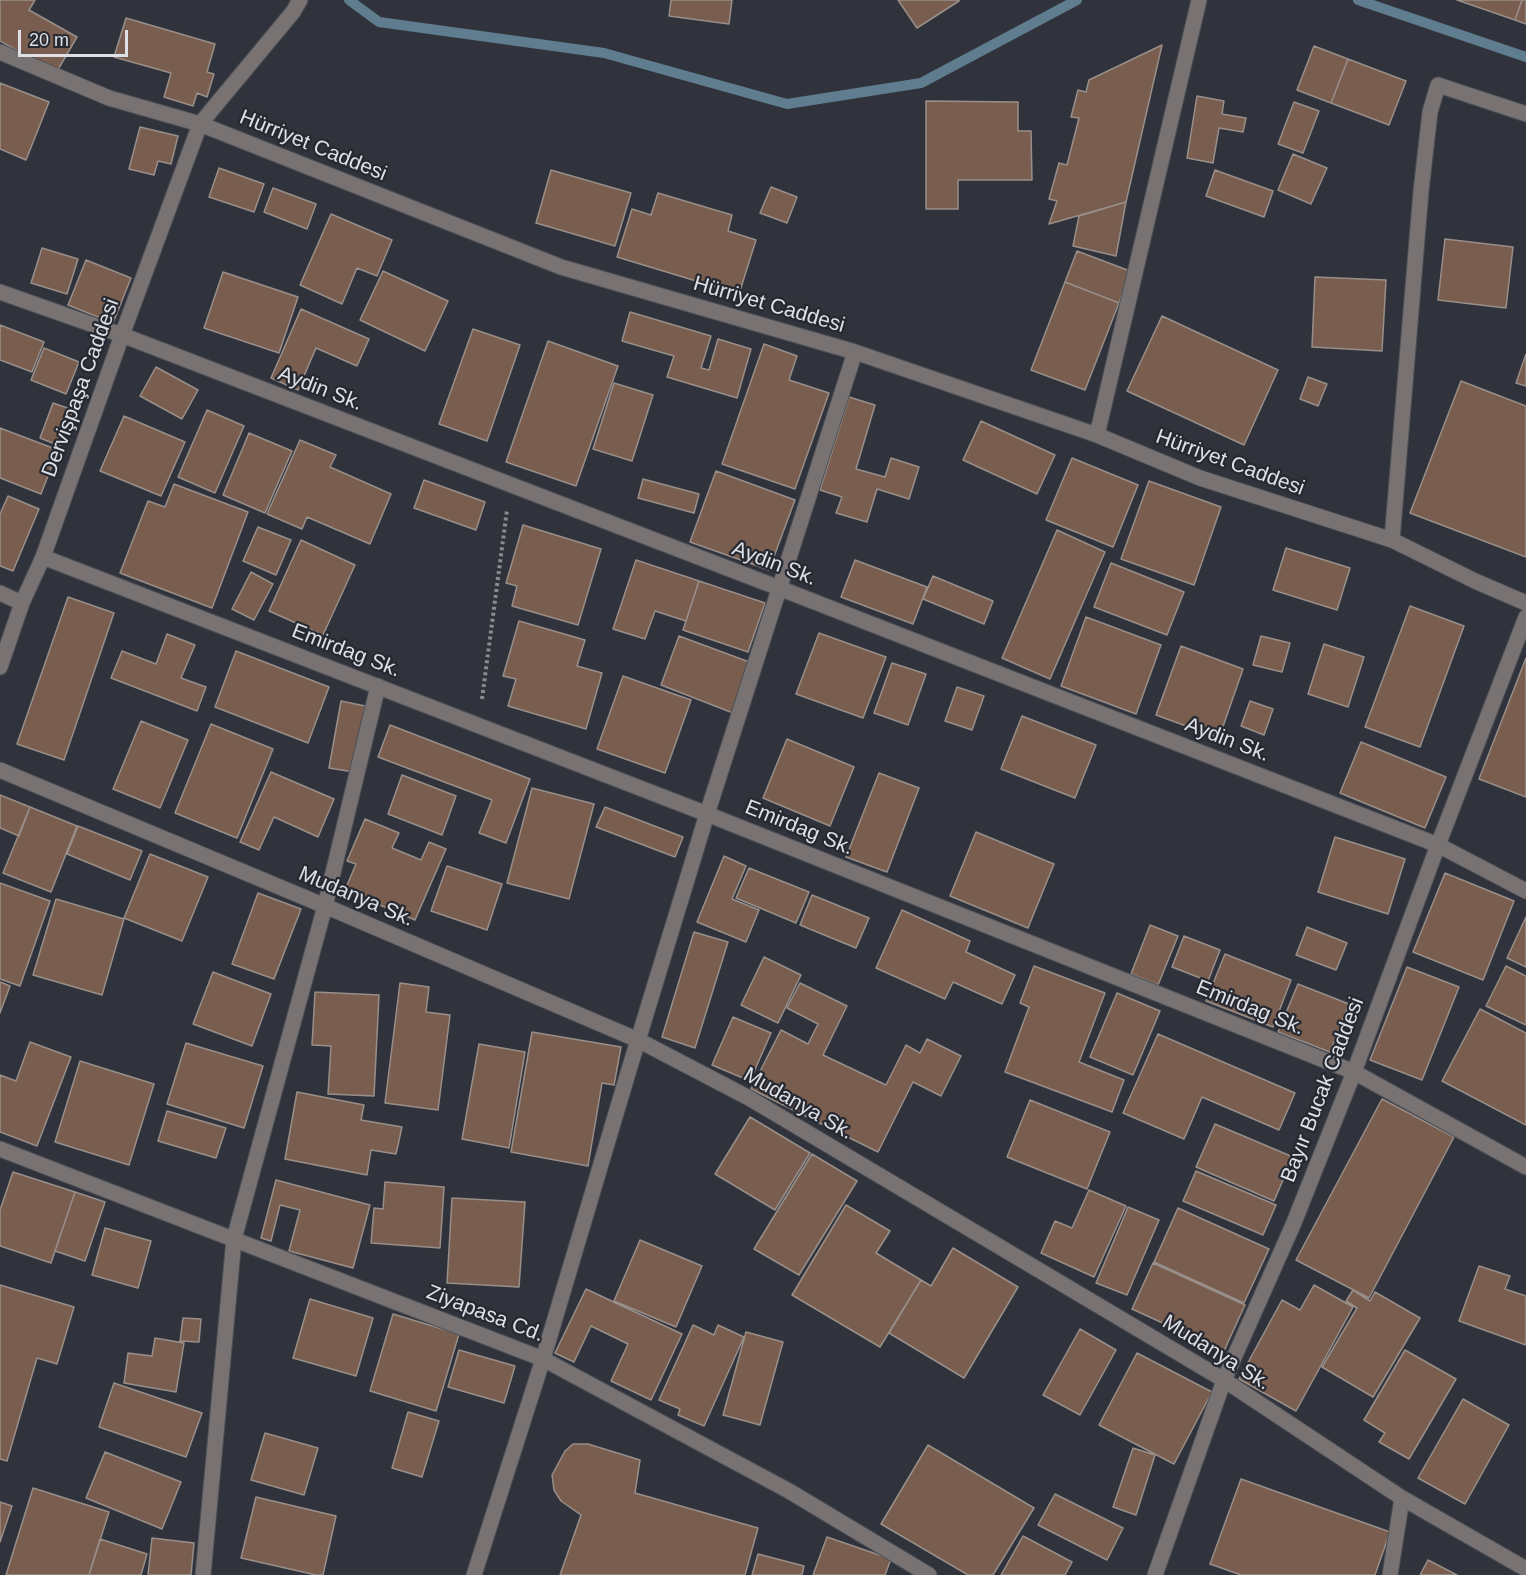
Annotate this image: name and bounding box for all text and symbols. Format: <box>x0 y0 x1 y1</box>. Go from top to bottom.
scale bar <box>21 18 130 56</box>
text: 20 m <box>29 30 69 50</box>
street label: Hürriyet Caddesi <box>236 105 390 187</box>
street label: Hürriyet Caddesi <box>690 271 848 339</box>
street label: Dervişpaşa Caddesi <box>37 295 125 481</box>
street label: Aydin Sk. <box>274 361 366 417</box>
street label: Hürriyet Caddesi <box>1152 424 1308 502</box>
street label: Aydin Sk. <box>728 536 820 592</box>
street label: Emirdag Sk. <box>288 619 404 683</box>
street label: Aydin Sk. <box>1181 712 1273 768</box>
street label: Emirdag Sk. <box>741 795 857 861</box>
street label: Mudanya Sk. <box>295 861 417 933</box>
street label: Emirdag Sk. <box>1192 975 1308 1041</box>
street label: Bayır Bucak Caddesi <box>1276 994 1370 1186</box>
street label: Mudanya Sk. <box>739 1062 857 1146</box>
street label: Ziyapasa Cd. <box>423 1280 547 1348</box>
street label: Mudanya Sk. <box>1157 1310 1275 1396</box>

